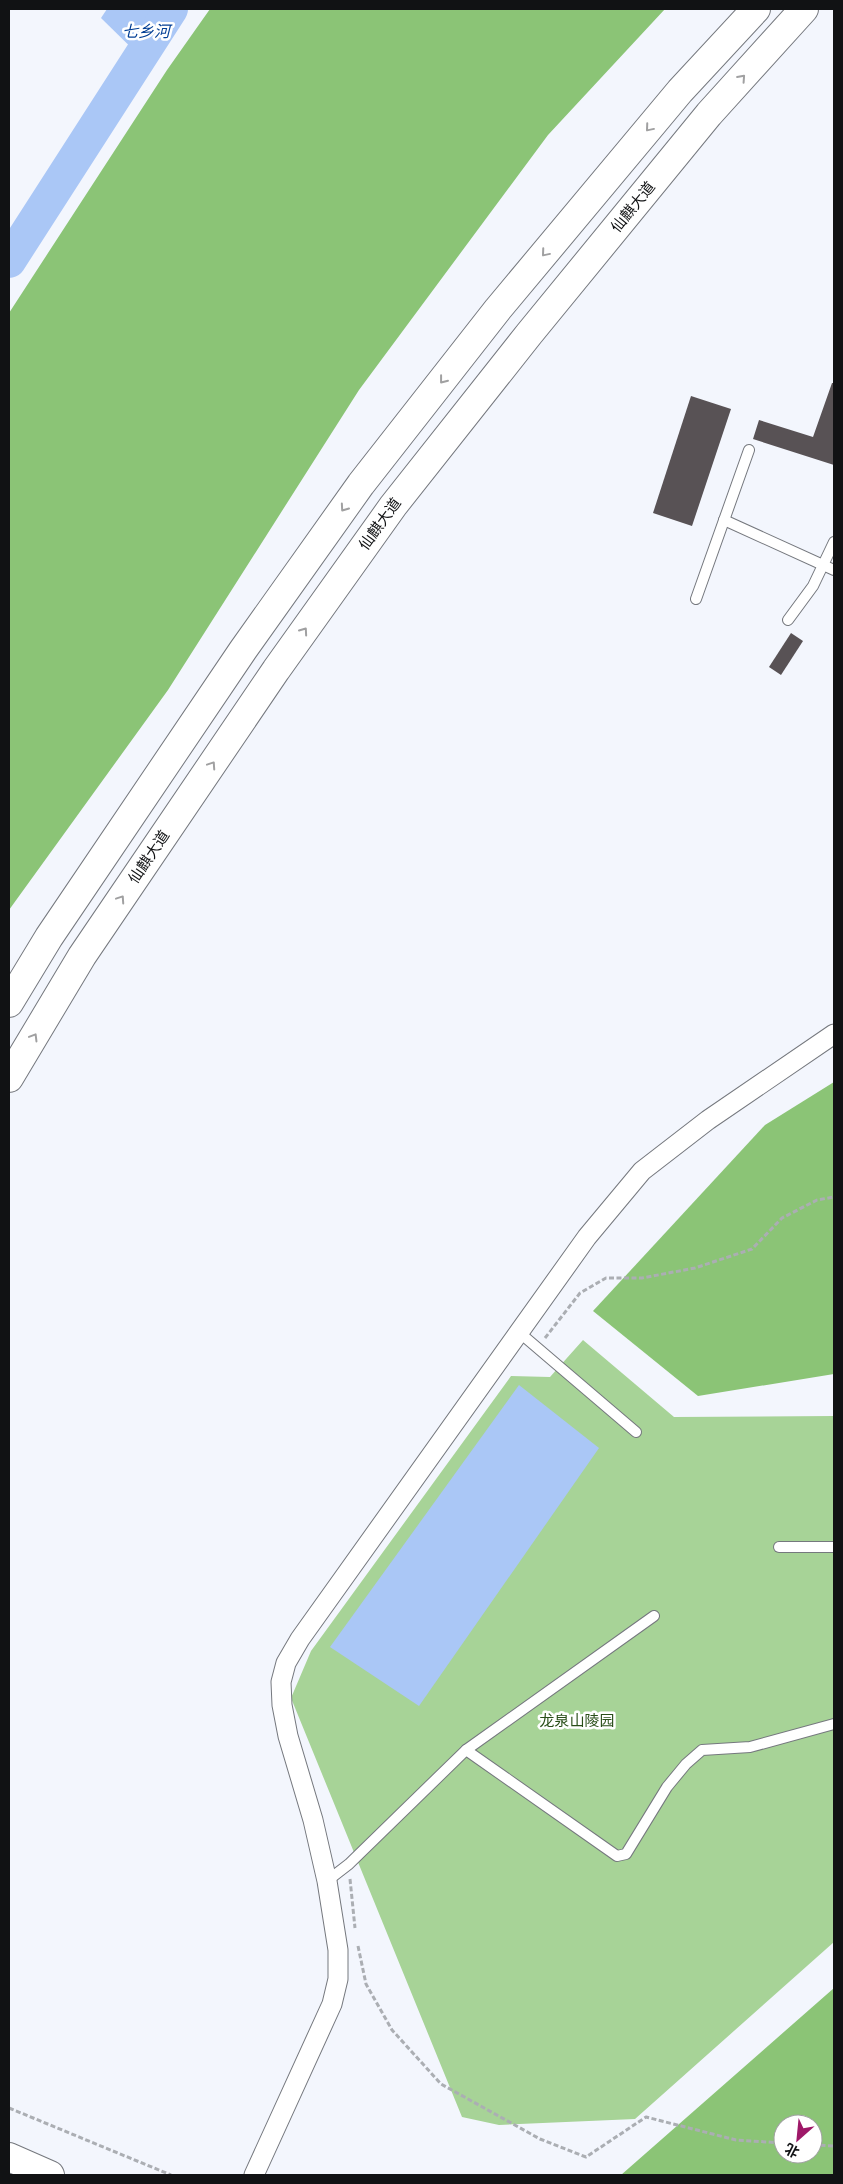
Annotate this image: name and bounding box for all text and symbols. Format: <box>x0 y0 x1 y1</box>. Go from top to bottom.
water label: 七乡河 <box>122 22 173 41</box>
one-way arrow <box>736 74 745 83</box>
one-way arrow <box>646 123 655 132</box>
street label: 仙麒大道 <box>607 178 659 236</box>
one-way arrow <box>543 247 551 256</box>
one-way arrow <box>441 374 449 383</box>
street label: 仙麒大道 <box>355 494 405 554</box>
one-way arrow <box>341 503 350 512</box>
one-way arrow <box>298 627 307 637</box>
one-way arrow <box>206 761 215 771</box>
street label: 仙麒大道 <box>125 827 173 887</box>
one-way arrow <box>114 896 124 905</box>
one-way arrow <box>27 1033 37 1042</box>
park label: 龙泉山陵园 <box>539 1712 615 1730</box>
north arrow <box>773 2114 823 2164</box>
text: 北 <box>782 2139 802 2162</box>

